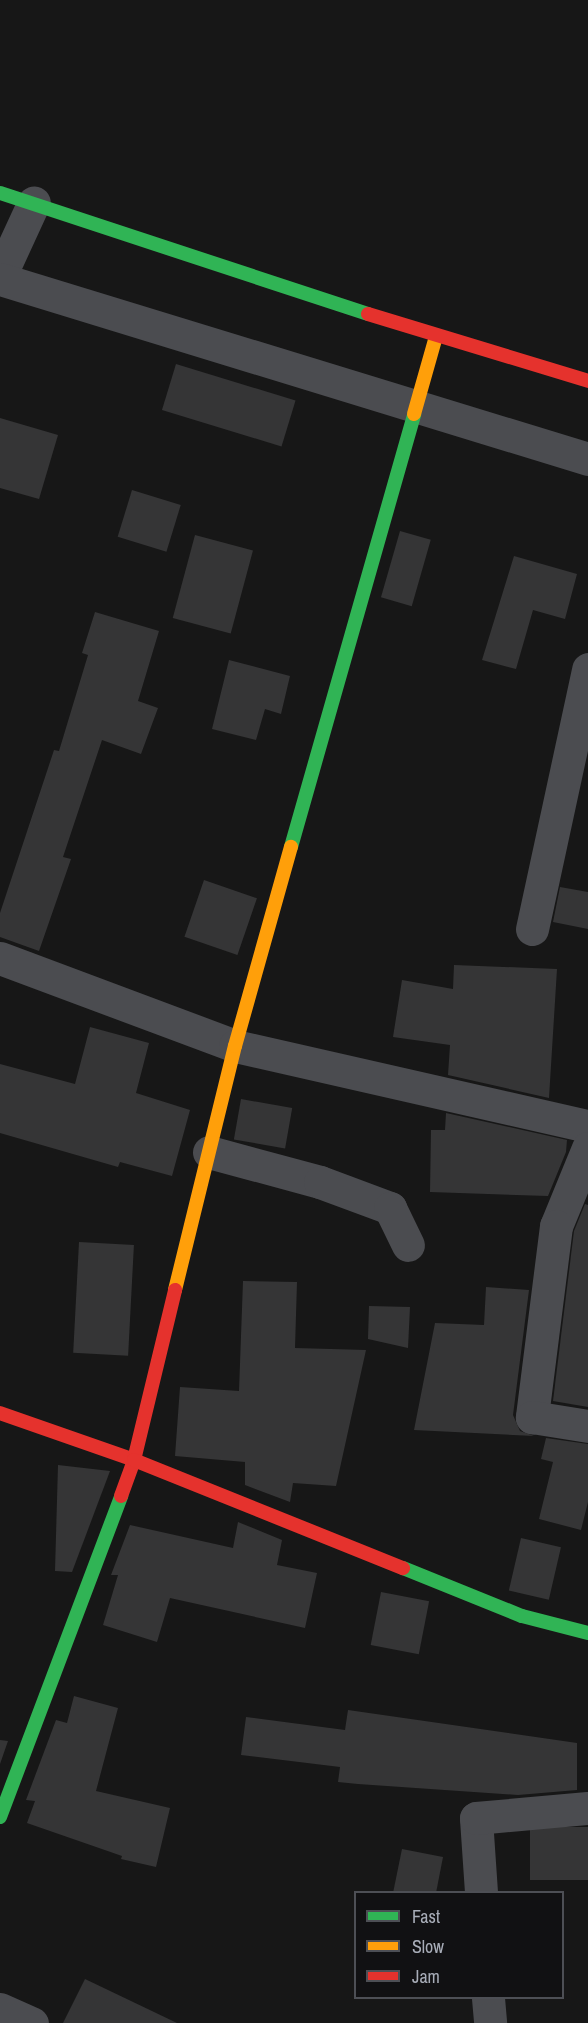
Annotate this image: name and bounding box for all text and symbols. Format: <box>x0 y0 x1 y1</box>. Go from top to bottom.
legend <box>354 1891 564 1999</box>
text: Fast <box>412 1904 440 1929</box>
text: Slow <box>412 1934 444 1959</box>
text: Jam <box>412 1964 440 1989</box>

